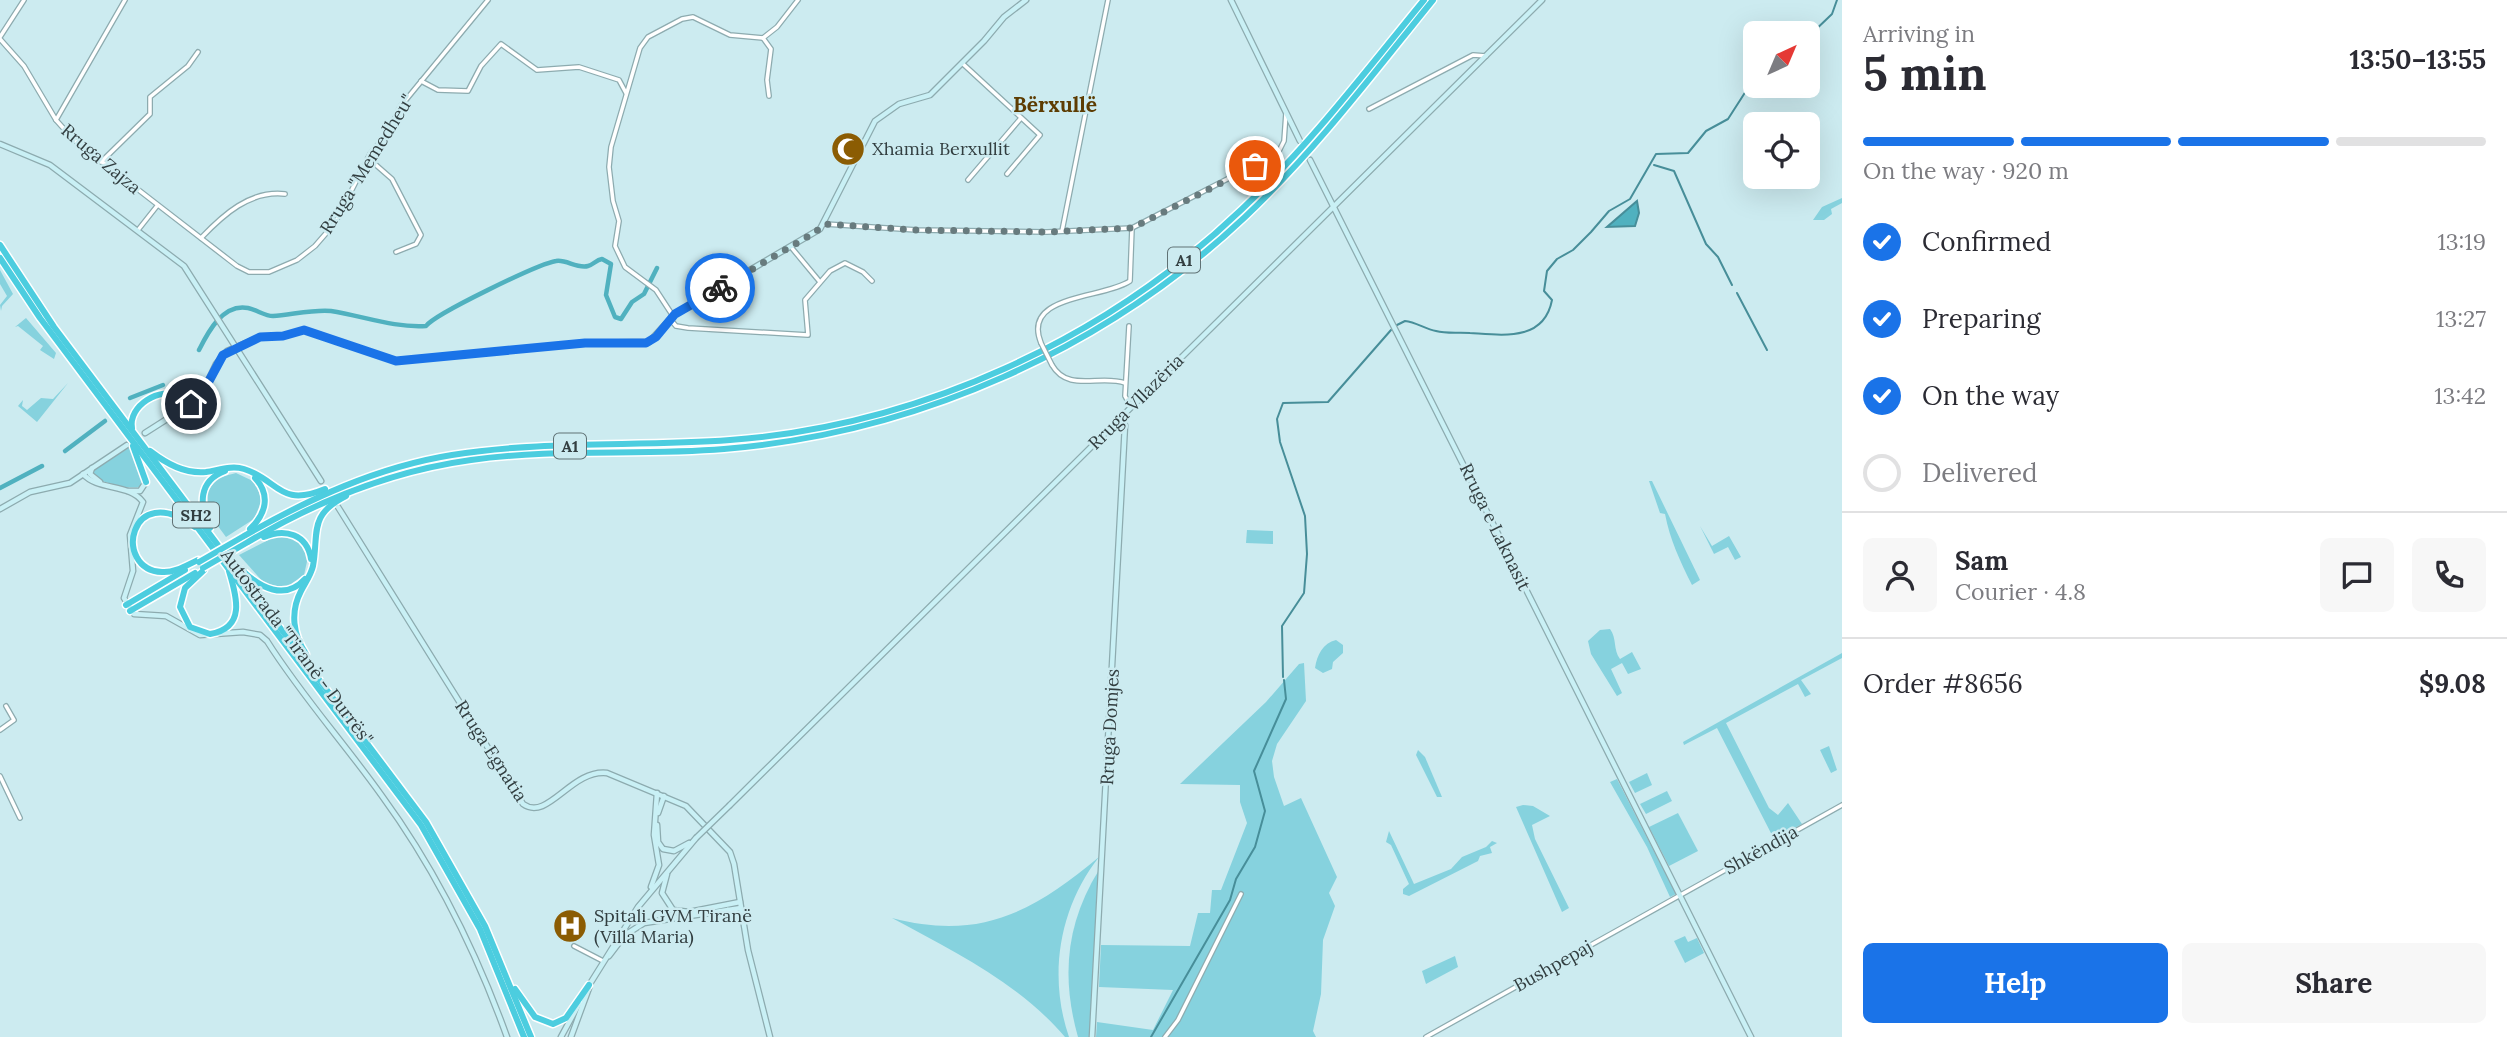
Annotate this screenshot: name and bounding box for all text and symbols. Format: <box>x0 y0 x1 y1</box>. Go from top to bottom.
text: Arriving in <box>1863 19 1975 48</box>
north arrow <box>1743 21 1820 98</box>
map controls <box>1743 21 1820 189</box>
text: 13:50–13:55 <box>2349 43 2486 76</box>
text: 5 min <box>1863 44 1987 103</box>
street label: Rruga "Memedheu" <box>314 90 419 238</box>
district label: Bërxullë <box>1013 91 1097 118</box>
button: locate <box>1743 112 1820 189</box>
street label: Rruga Zajza <box>57 119 146 199</box>
mosque icon: Xhamia Berxullit <box>829 130 867 168</box>
pin <box>1225 136 1285 196</box>
place label: Xhamia Berxullit <box>872 137 1010 160</box>
icon: bag <box>1236 147 1274 185</box>
text: On the way · 920 m <box>1863 156 2069 185</box>
icon: check <box>1863 223 1901 261</box>
text: Confirmed <box>1922 225 2051 258</box>
text: 13:19 <box>2437 227 2486 256</box>
road number: A1 <box>1168 248 1200 272</box>
courier <box>685 253 755 323</box>
icon: bike <box>701 269 739 307</box>
icon: check <box>1863 300 1901 338</box>
text: Preparing <box>1922 302 2041 335</box>
text: 13:27 <box>2436 304 2486 333</box>
street label: Rruga Vllazëria <box>1083 349 1188 454</box>
pin <box>161 374 221 434</box>
icon: check <box>1863 377 1901 415</box>
text: On the way <box>1922 379 2059 412</box>
text: 13:42 <box>2434 381 2486 410</box>
icon: home <box>172 385 210 423</box>
road number: A1 <box>554 434 586 458</box>
text: Delivered <box>1922 456 2038 489</box>
street label: Rruga e Laknasit <box>1455 459 1536 594</box>
road number: SH2 <box>173 502 219 528</box>
button: person <box>1863 538 1937 612</box>
button: chat <box>2320 538 2394 612</box>
button: phone <box>2412 538 2486 612</box>
street label: Autostrada "Tiranë - Durrës" <box>216 543 379 749</box>
text: Sam <box>1955 544 2008 577</box>
text: Courier · 4.8 <box>1955 577 2086 606</box>
text: Order #8656 <box>1863 667 2023 700</box>
text: $9.08 <box>2419 667 2486 700</box>
street label: Rruga Domjes <box>1095 668 1124 786</box>
street label: Rruga Egnatia <box>450 696 533 806</box>
street label: Shkëndija <box>1720 820 1802 879</box>
place label: Spitali GVM Tiranë (Villa Maria) <box>594 904 752 948</box>
hospital icon: Spitali GVM Tiranë (Villa Maria) <box>551 907 589 945</box>
street label: Bushpepaj <box>1509 935 1596 997</box>
button: Help <box>1863 943 2168 1023</box>
button: Share <box>2182 943 2486 1023</box>

